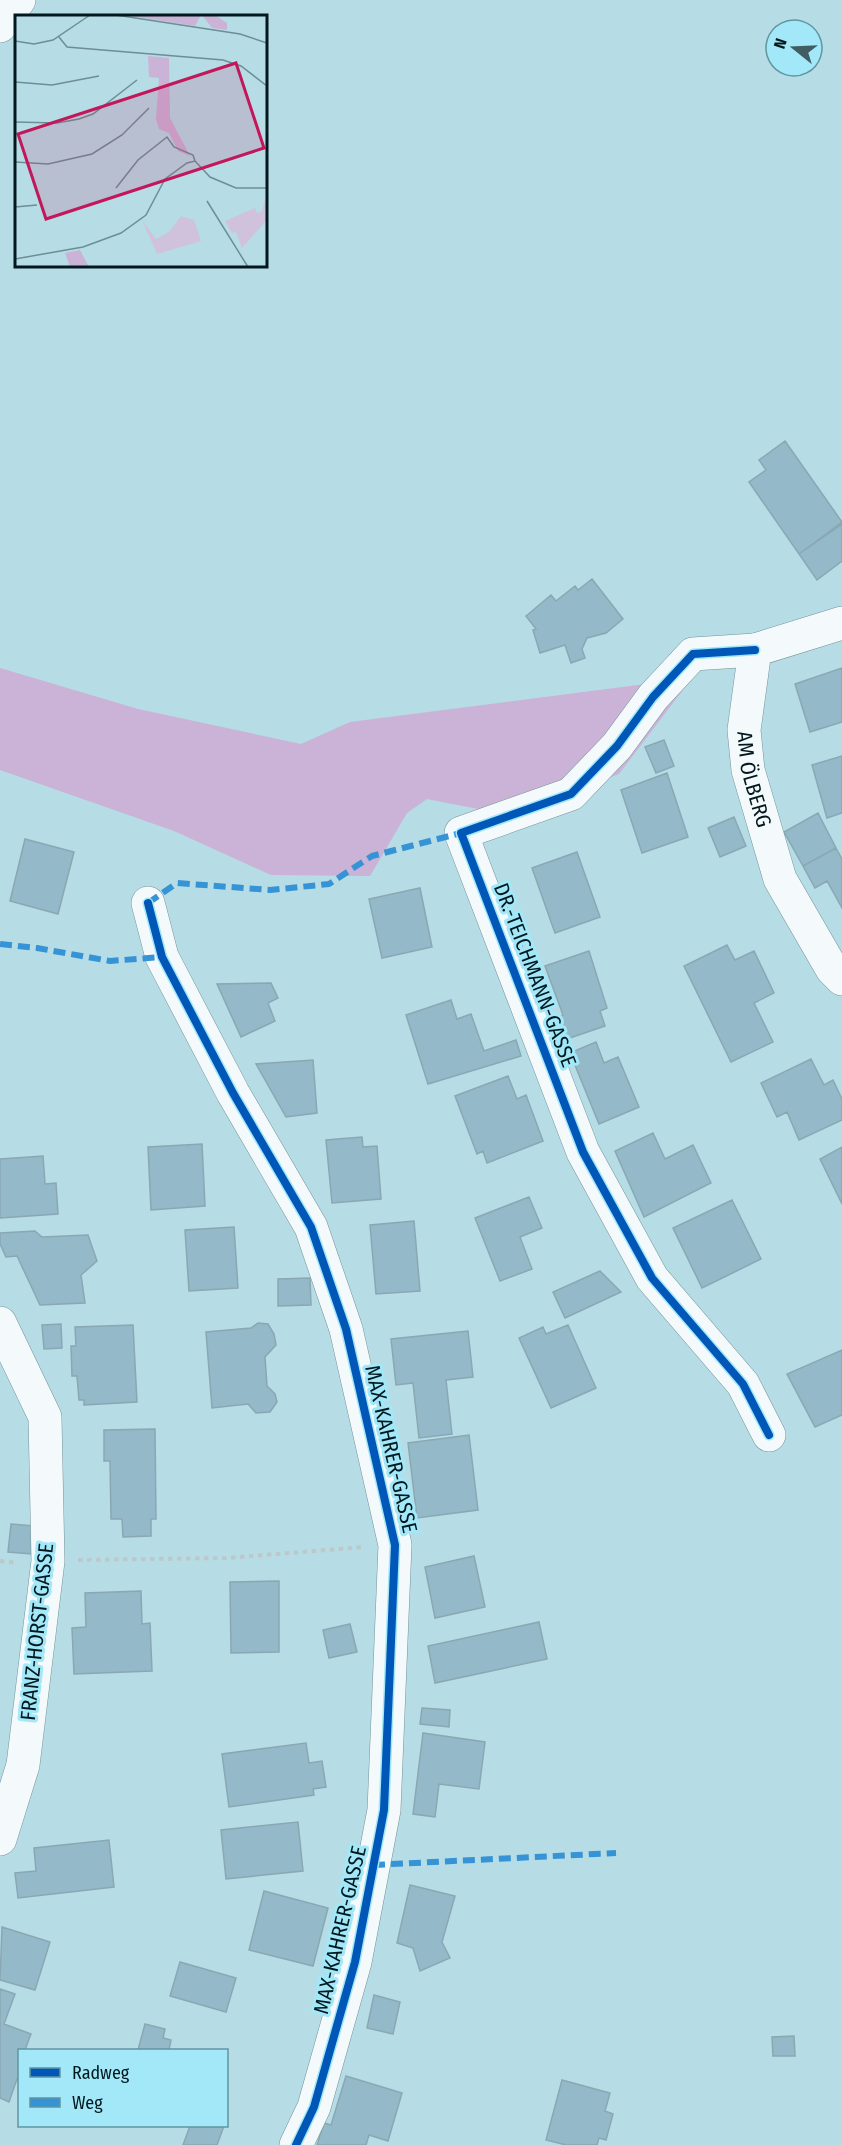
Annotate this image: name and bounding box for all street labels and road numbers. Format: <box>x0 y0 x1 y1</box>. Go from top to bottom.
street label: AM ÖLBERG <box>731 730 777 830</box>
street label: DR.-TEICHMANN-GASSE <box>488 879 582 1071</box>
street label: MAX-KAHRER-GASSE <box>359 1362 423 1536</box>
street label: FRANZ-HORST-GASSE <box>15 1542 59 1722</box>
street label: MAX-KAHRER-GASSE <box>308 1843 372 2017</box>

